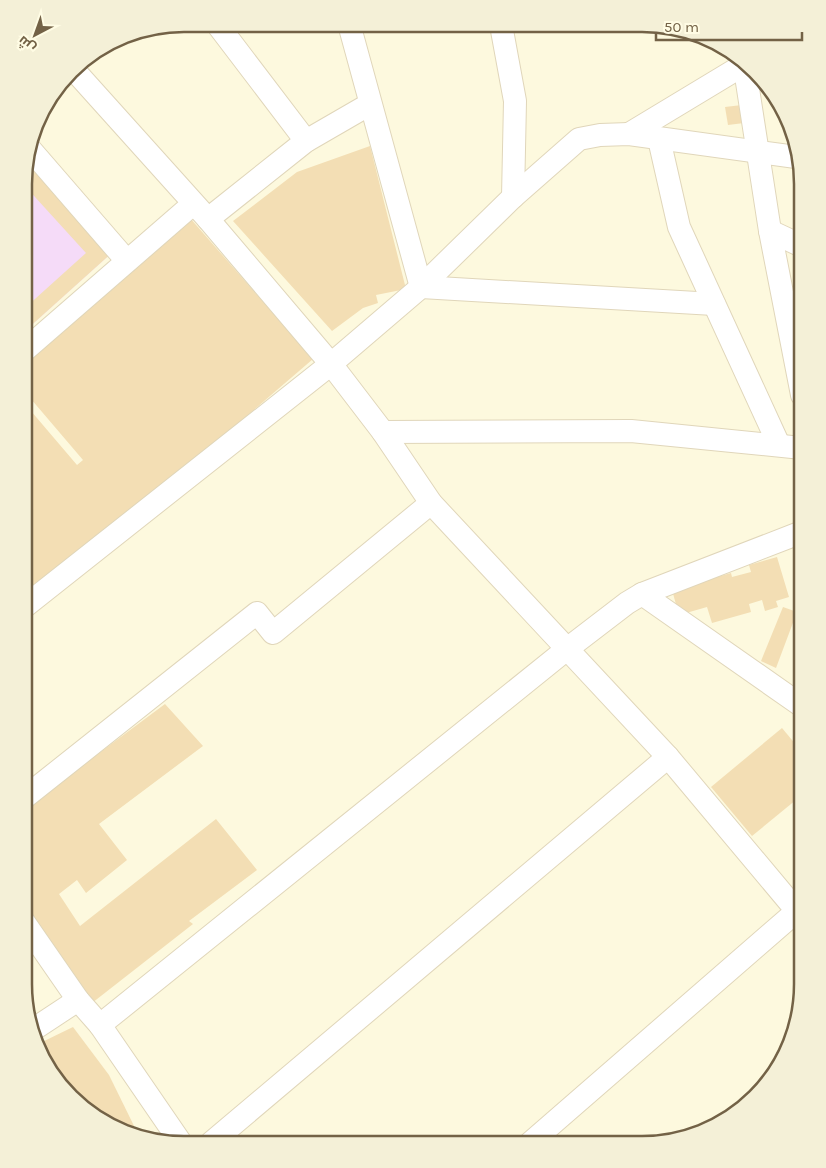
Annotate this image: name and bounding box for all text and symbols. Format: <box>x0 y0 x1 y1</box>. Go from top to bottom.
north arrow <box>10 10 60 60</box>
scale bar <box>656 10 802 42</box>
text: 50 m <box>664 18 699 36</box>
text: ش <box>14 32 39 57</box>

